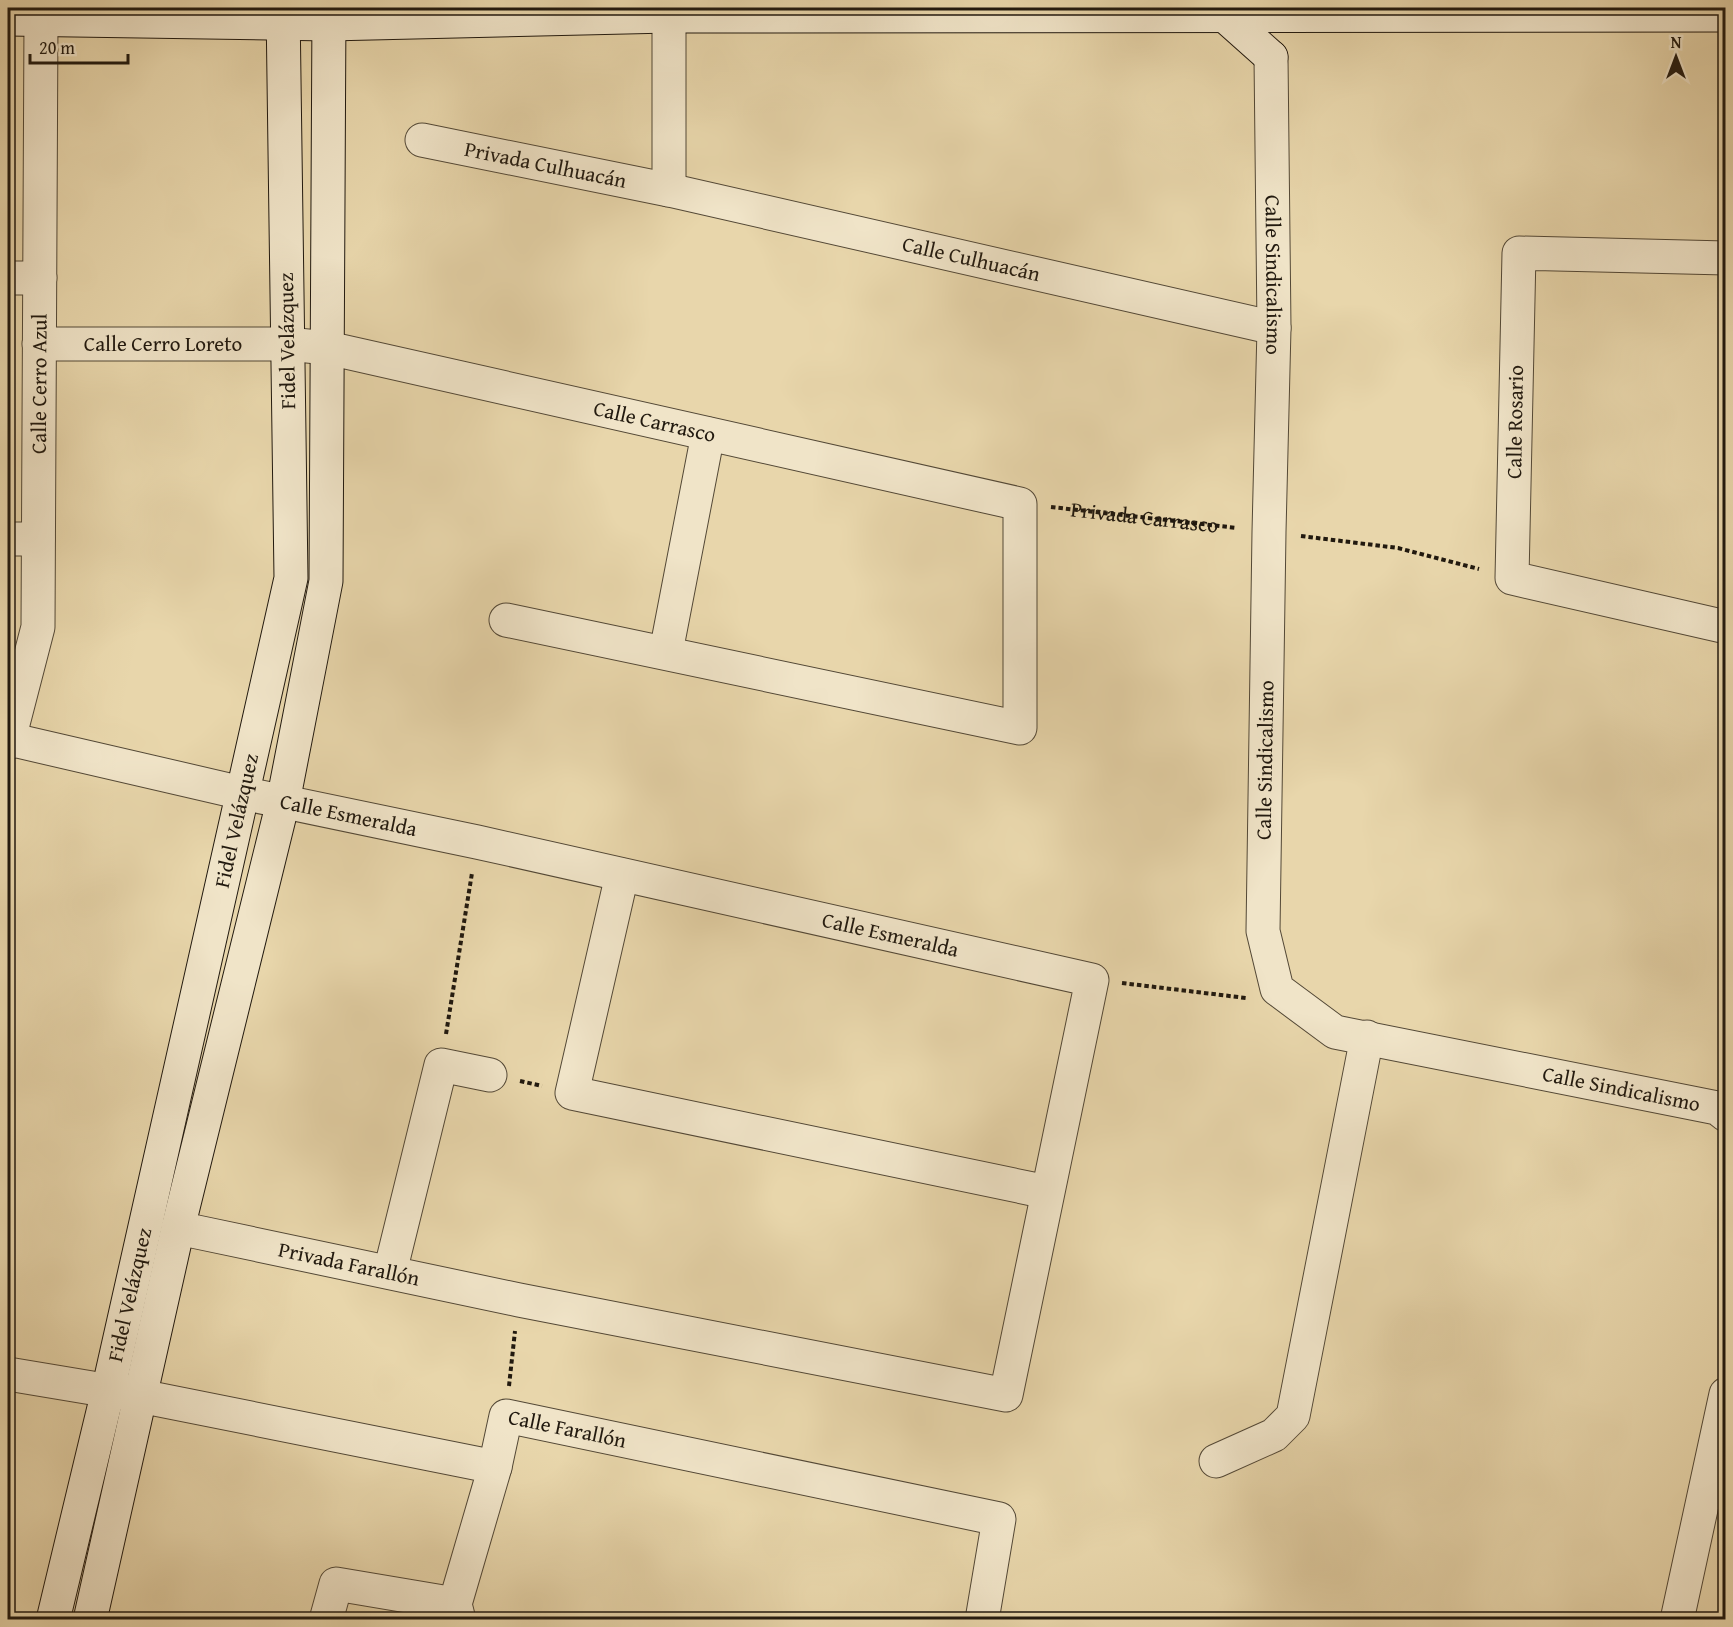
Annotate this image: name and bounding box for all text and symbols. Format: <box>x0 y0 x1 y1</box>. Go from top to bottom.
scale bar <box>30 27 128 65</box>
north arrow <box>1646 27 1706 87</box>
text: N <box>1671 30 1682 54</box>
text: 20 m <box>39 34 75 61</box>
street label: Privada Culhuacán <box>462 133 629 196</box>
street label: Calle Sindicalismo <box>1258 195 1290 355</box>
street label: Calle Culhuacán <box>899 228 1043 289</box>
street label: Fidel Velázquez <box>270 272 303 410</box>
street label: Calle Cerro Azul <box>23 313 55 454</box>
street label: Calle Cerro Loreto <box>84 328 242 359</box>
street label: Calle Rosario <box>1498 365 1531 479</box>
street label: Calle Carrasco <box>591 392 719 450</box>
street label: Privada Carrasco <box>1069 493 1220 541</box>
street label: Calle Sindicalismo <box>1248 680 1281 840</box>
street label: Fidel Velázquez <box>206 751 266 891</box>
street label: Calle Esmeralda <box>277 785 420 844</box>
street label: Calle Esmeralda <box>819 904 962 965</box>
street label: Calle Sindicalismo <box>1540 1058 1703 1119</box>
street label: Fidel Velázquez <box>99 1225 159 1365</box>
street label: Privada Farallón <box>276 1233 423 1294</box>
street label: Calle Farallón <box>506 1401 629 1456</box>

